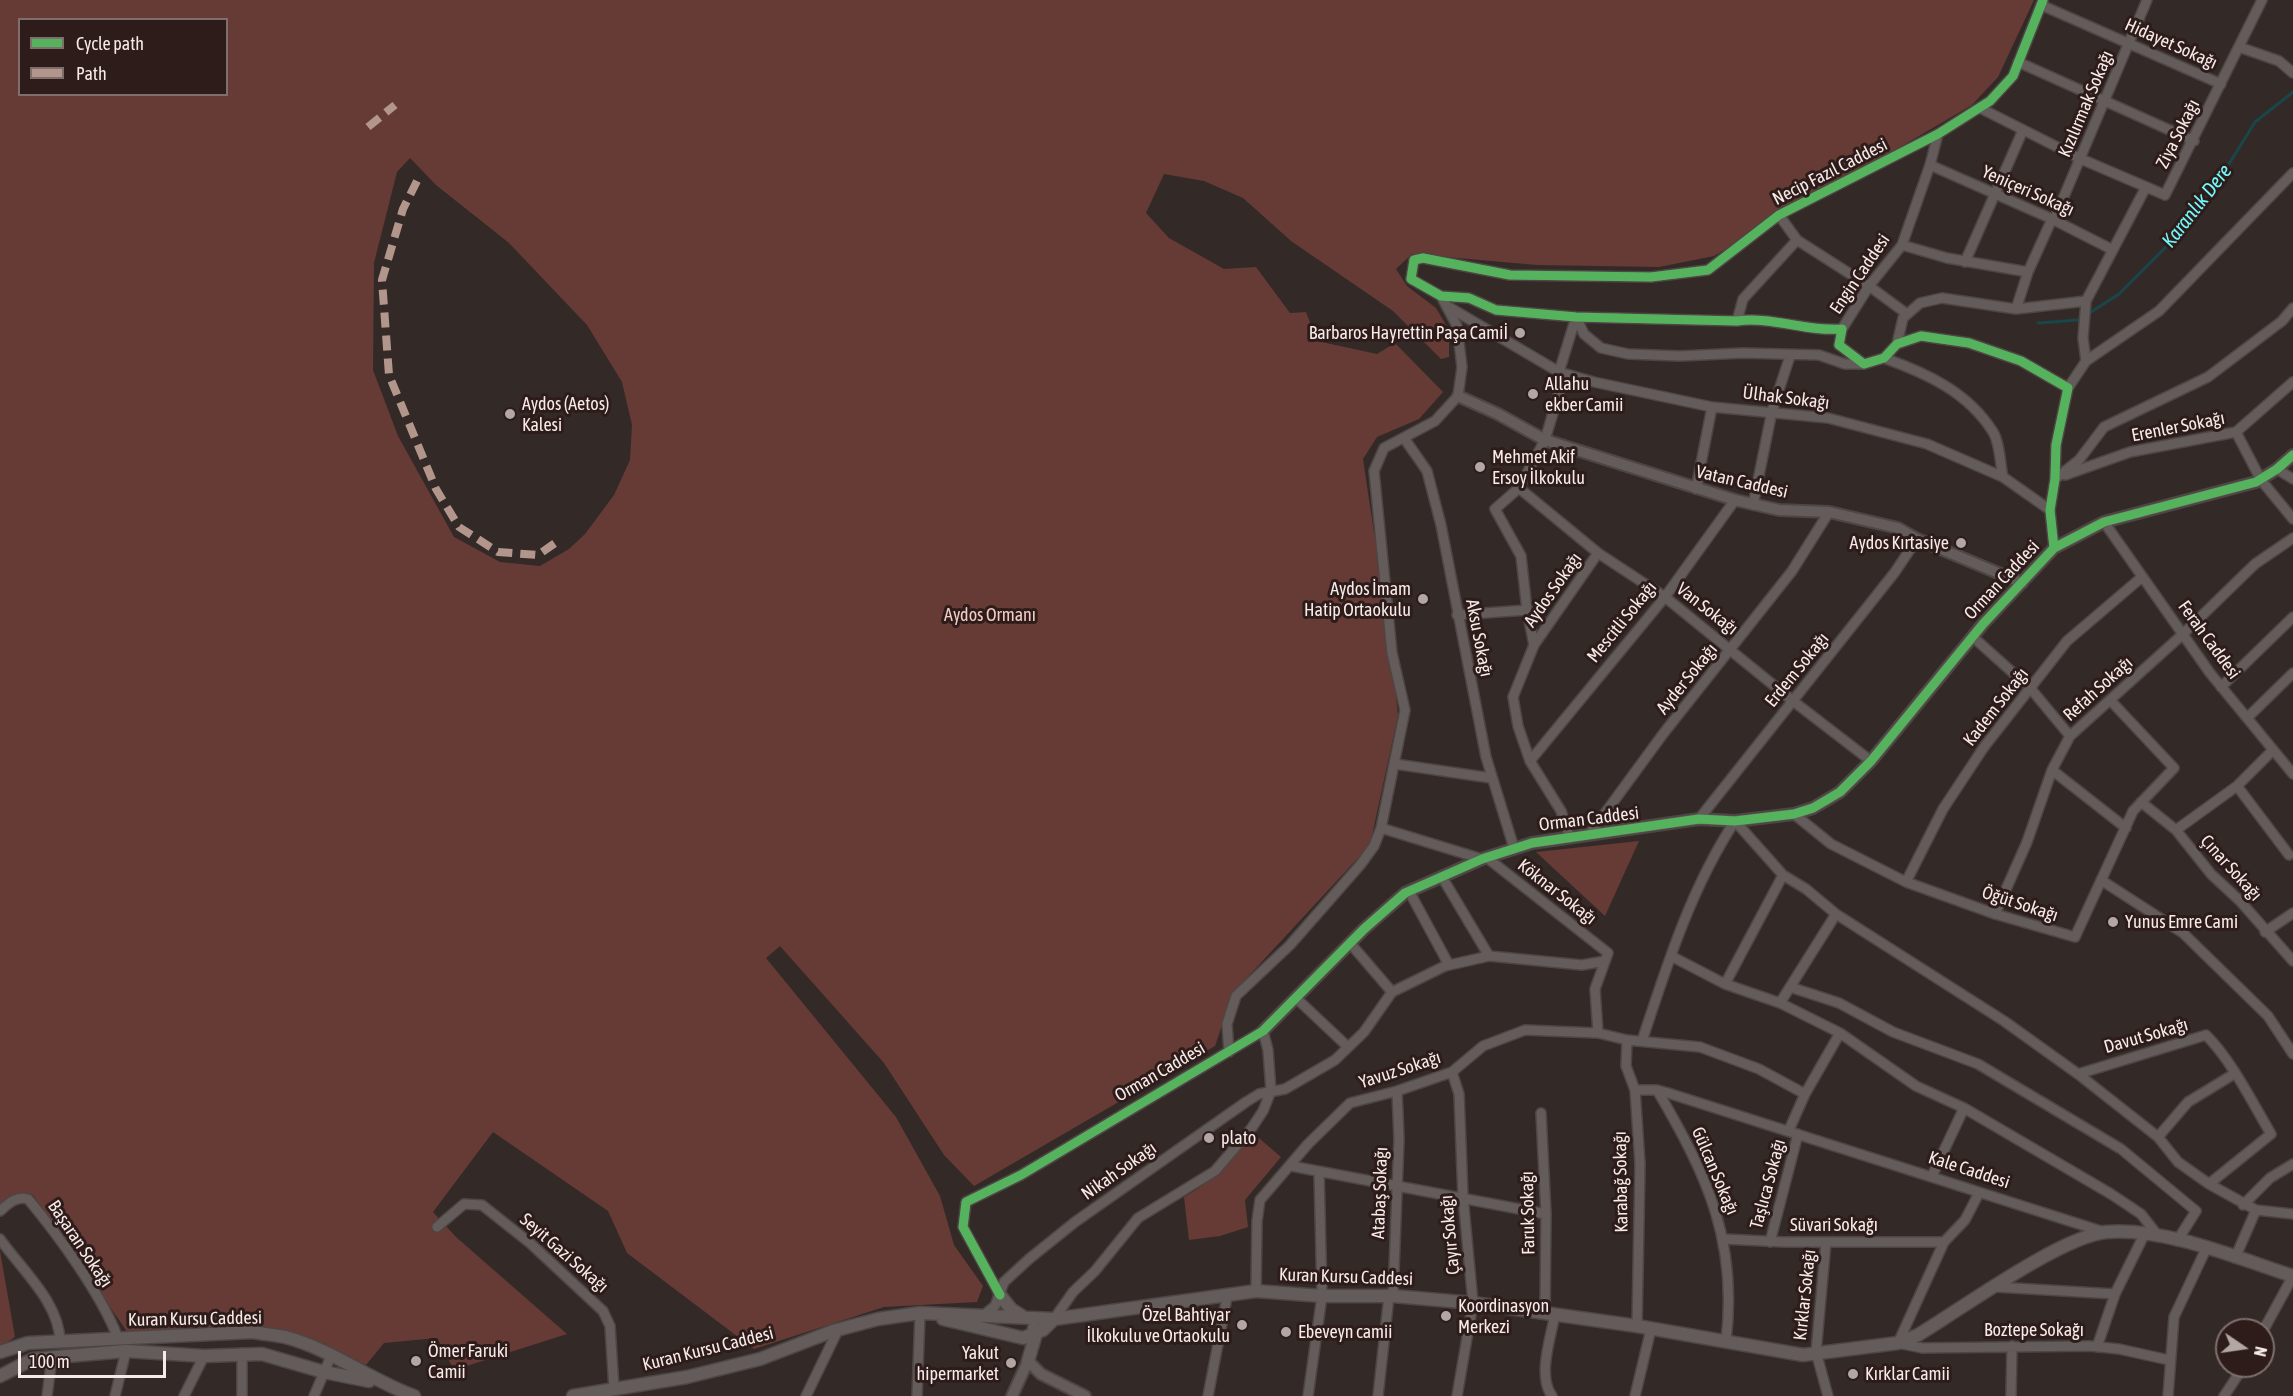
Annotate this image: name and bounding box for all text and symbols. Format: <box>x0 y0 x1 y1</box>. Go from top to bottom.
street label: Hidayet Sokağı <box>2122 14 2220 74</box>
legend <box>18 18 228 96</box>
text: Cycle path <box>76 33 144 54</box>
street label: Kızılırmak Sokağı <box>2054 47 2118 161</box>
text: Path <box>76 63 107 84</box>
street label: Ziya Sokağı <box>2151 96 2205 172</box>
street label: Necip Fazıl Caddesi <box>1769 134 1891 210</box>
water label: Karanlık Dere <box>2157 160 2237 252</box>
street label: Yeniçeri Sokağı <box>1978 161 2078 221</box>
street label: Engin Caddesi <box>1825 230 1895 318</box>
place label: Barbaros Hayrettin Paşa Camiİ <box>1309 322 1508 344</box>
marker: Barbaros Hayrettin Paşa Camiİ <box>1513 326 1527 340</box>
place label: Allahu ekber Camii <box>1545 373 1623 416</box>
street label: Ülhak Sokağı <box>1741 382 1831 414</box>
marker: Allahu ekber Camii <box>1526 387 1540 401</box>
place label: Aydos (Aetos) Kalesi <box>522 393 609 436</box>
marker: Aydos (Aetos) Kalesi <box>503 407 517 421</box>
street label: Erenler Sokağı <box>2130 407 2226 447</box>
place label: Mehmet Akif Ersoy İlkokulu <box>1492 446 1585 488</box>
marker: Mehmet Akif Ersoy İlkokulu <box>1473 460 1487 474</box>
street label: Vatan Caddesi <box>1694 461 1790 503</box>
place label: Aydos Kırtasiye <box>1850 532 1949 554</box>
marker: Aydos Kırtasiye <box>1954 536 1968 550</box>
street label: Orman Caddesi <box>1960 536 2044 624</box>
street label: Aydos Sokağı <box>1519 549 1587 631</box>
street label: Mescitli Sokağı <box>1583 577 1661 667</box>
place label: Aydos İmam Hatip Ortaokulu <box>1304 578 1411 620</box>
street label: Van Sokağı <box>1672 578 1742 640</box>
marker: Aydos İmam Hatip Ortaokulu <box>1416 592 1430 606</box>
street label: Aksu Sokağı <box>1461 597 1497 679</box>
street label: Ferah Caddesi <box>2173 597 2245 683</box>
park label: Aydos Ormanı <box>944 604 1036 626</box>
street label: Erdem Sokağı <box>1761 629 1833 711</box>
street label: Ayder Sokağı <box>1652 639 1722 719</box>
street label: Refah Sokağı <box>2059 652 2137 726</box>
street label: Kadem Sokağı <box>1959 664 2033 750</box>
street label: Orman Caddesi <box>1538 802 1640 836</box>
street label: Çınar Sokağı <box>2196 831 2266 905</box>
street label: Köknar Sokağı <box>1513 855 1601 929</box>
street label: Öğüt Sokağı <box>1979 882 2061 926</box>
place label: Yunus Emre Cami <box>2125 911 2238 933</box>
marker: Yunus Emre Cami <box>2106 915 2120 929</box>
street label: Davut Sokağı <box>2101 1014 2191 1058</box>
street label: Orman Caddesi <box>1111 1038 1209 1106</box>
street label: Yavuz Sokağı <box>1356 1047 1444 1093</box>
street label: Gülcan Sokağı <box>1687 1124 1743 1218</box>
place label: plato <box>1221 1127 1256 1149</box>
marker: plato <box>1202 1131 1216 1145</box>
street label: Karabağ Sokağı <box>1609 1131 1633 1233</box>
street label: Nikah Sokağı <box>1077 1137 1161 1205</box>
street label: Taşlıca Sokağı <box>1746 1137 1790 1231</box>
street label: Atabaş Sokağı <box>1368 1147 1392 1239</box>
street label: Kale Caddesi <box>1926 1147 2012 1193</box>
street label: Faruk Sokağı <box>1516 1171 1540 1255</box>
street label: Çayır Sokağı <box>1436 1194 1464 1276</box>
street label: Başaran Sokağı <box>43 1196 117 1292</box>
street label: Seyit Gazi Sokağı <box>515 1209 613 1297</box>
street label: Süvari Sokağı <box>1790 1214 1878 1236</box>
street label: Kırklar Sokağı <box>1789 1248 1821 1342</box>
street label: Kuran Kursu Caddesi <box>1279 1264 1413 1290</box>
place label: Koordinasyon Merkezi <box>1458 1295 1549 1338</box>
place label: Özel Bahtiyar İlkokulu ve Ortaokulu <box>1086 1304 1230 1346</box>
street label: Kuran Kursu Caddesi <box>128 1307 262 1331</box>
marker: Koordinasyon Merkezi <box>1439 1309 1453 1323</box>
marker: Özel Bahtiyar İlkokulu ve Ortaokulu <box>1235 1318 1249 1332</box>
north arrow <box>2215 1318 2275 1378</box>
street label: Boztepe Sokağı <box>1984 1319 2084 1341</box>
place label: Ebeveyn camii <box>1298 1321 1392 1343</box>
street label: Kuran Kursu Caddesi <box>640 1322 776 1376</box>
marker: Ebeveyn camii <box>1279 1325 1293 1339</box>
scale bar <box>21 1339 170 1377</box>
place label: Ömer Faruki Camii <box>428 1340 508 1382</box>
place label: Yakut hipermarket <box>917 1342 999 1384</box>
text: N <box>2251 1345 2270 1358</box>
text: 100 m <box>29 1351 70 1372</box>
marker: Ömer Faruki Camii <box>409 1354 423 1368</box>
marker: Yakut hipermarket <box>1004 1356 1018 1370</box>
place label: Kırklar Camii <box>1865 1363 1950 1385</box>
marker: Kırklar Camii <box>1846 1367 1860 1381</box>

